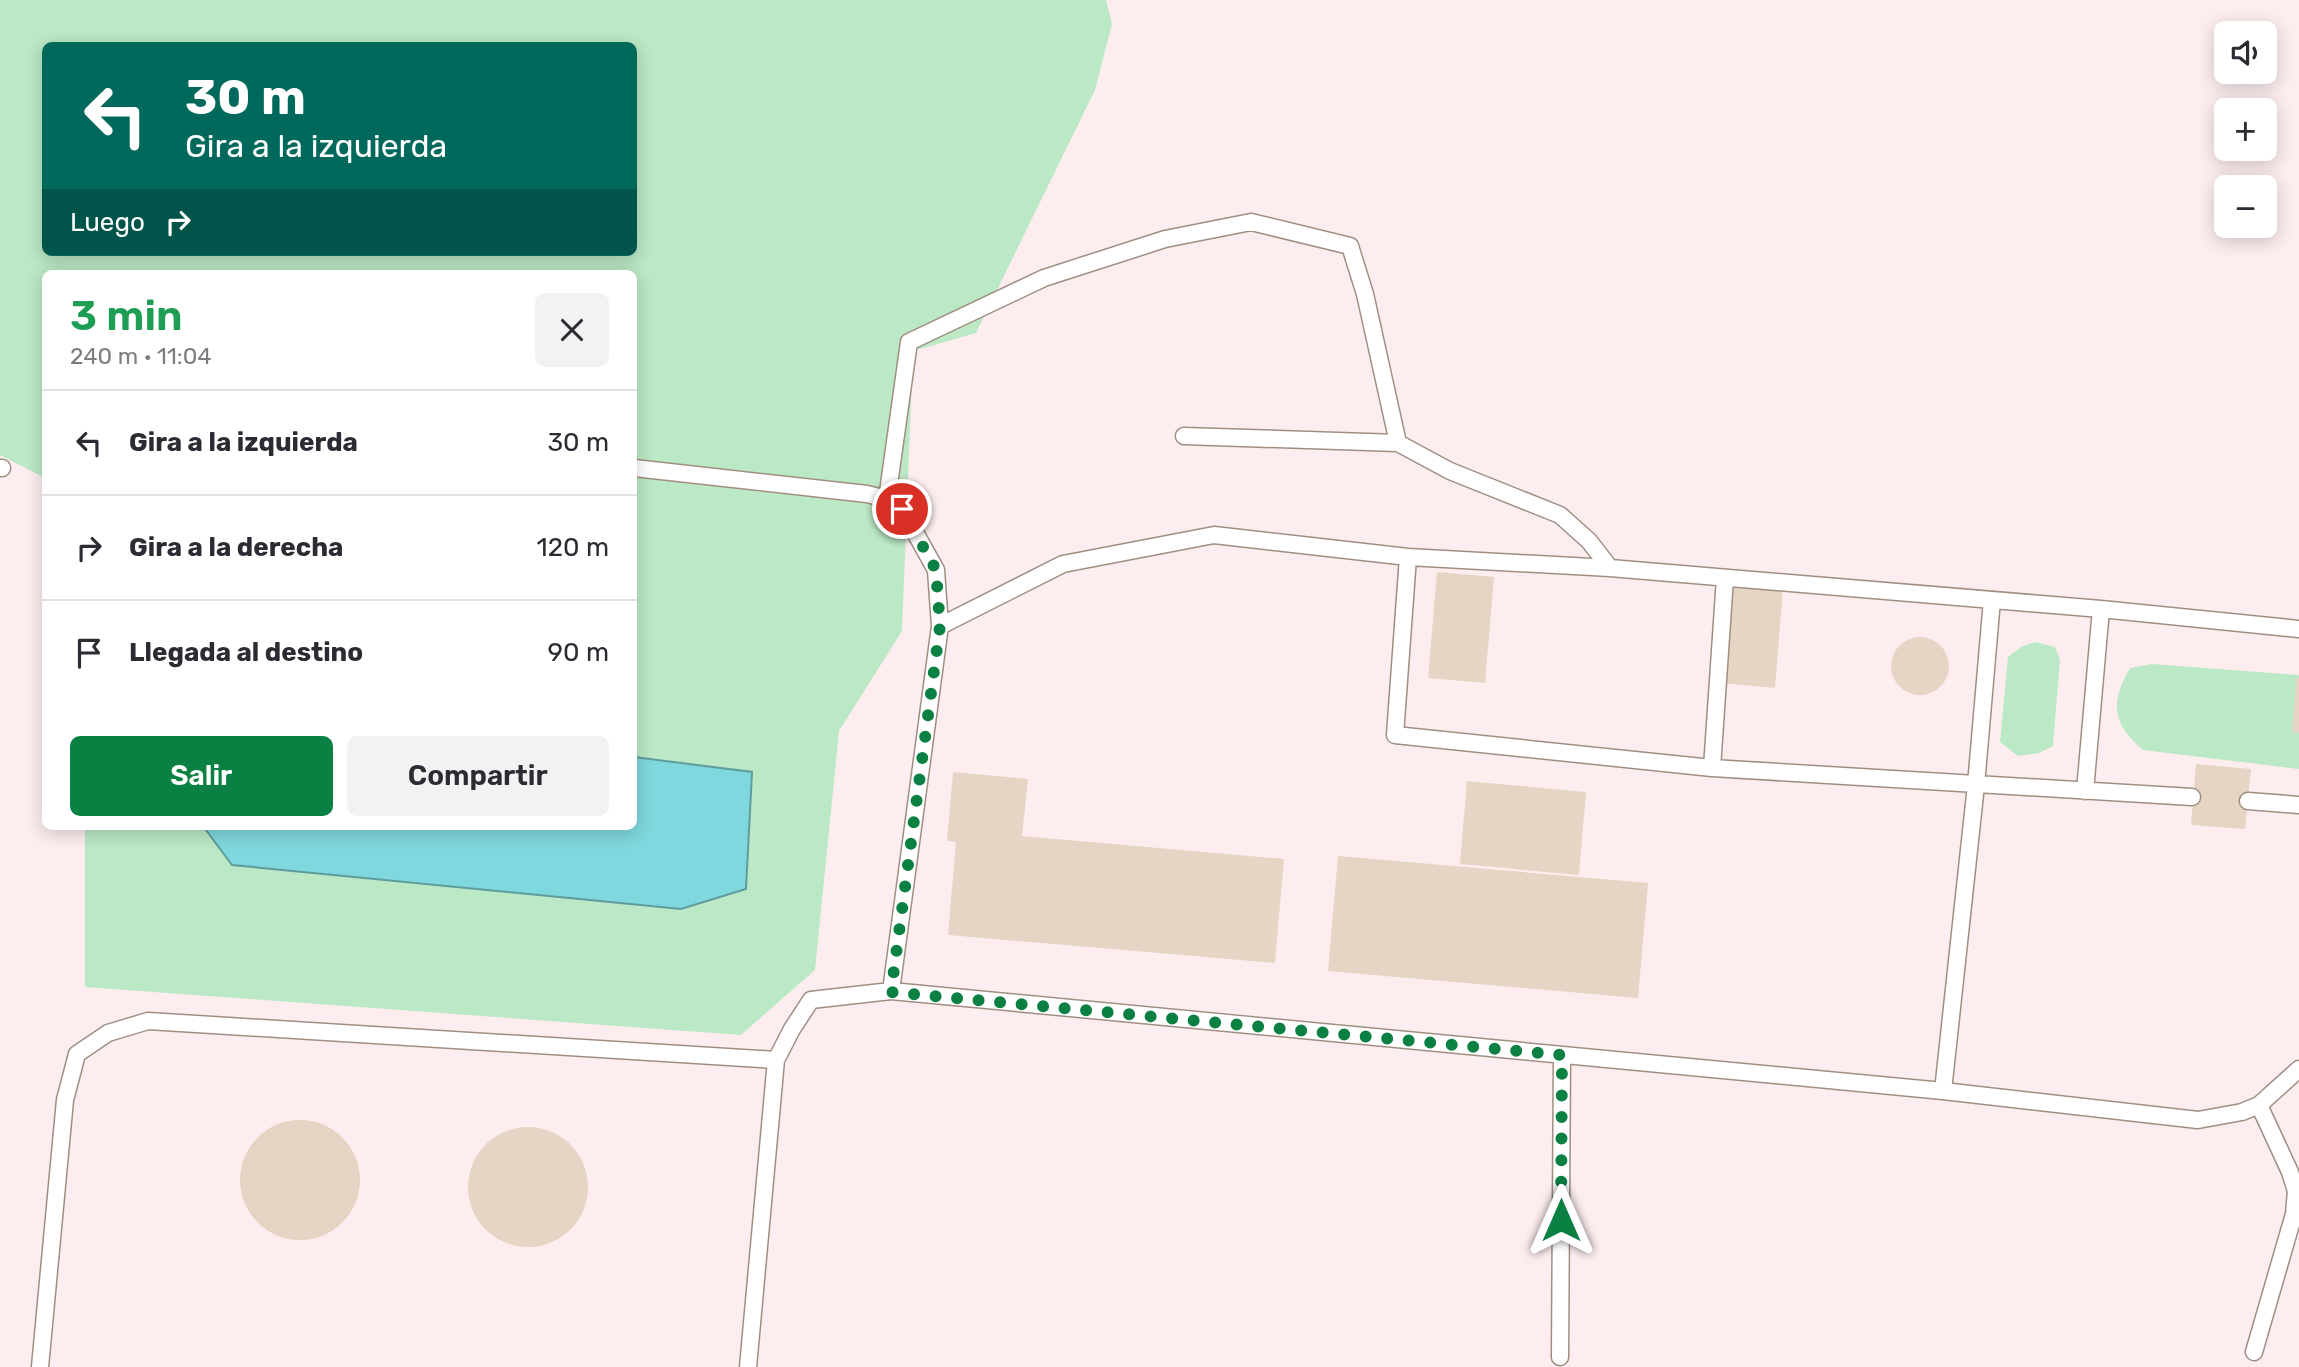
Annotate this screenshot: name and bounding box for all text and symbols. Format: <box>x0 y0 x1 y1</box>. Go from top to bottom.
map controls <box>2214 21 2277 238</box>
button: sound <box>2214 21 2277 84</box>
text: 30 m <box>185 68 306 126</box>
icon: left <box>70 70 161 161</box>
button: + <box>2214 98 2277 161</box>
text: Gira a la izquierda <box>185 127 447 165</box>
button: − <box>2214 175 2277 238</box>
icon: right <box>159 203 197 241</box>
text: Luego <box>70 207 145 238</box>
text: 3 min <box>70 291 183 341</box>
button: close <box>535 293 609 367</box>
text: 240 m · 11:04 <box>70 342 212 370</box>
icon: left <box>70 424 108 462</box>
text: Gira a la izquierda <box>129 427 358 458</box>
text: 30 m <box>547 427 609 458</box>
pin <box>872 479 932 539</box>
icon: arrive <box>883 490 921 528</box>
icon: right <box>70 529 108 567</box>
text: Gira a la derecha <box>129 532 343 563</box>
text: 120 m <box>537 532 609 563</box>
icon: arrive <box>70 634 108 672</box>
text: Llegada al destino <box>129 637 363 668</box>
text: 90 m <box>548 637 609 668</box>
button: Salir <box>70 736 333 816</box>
button: Compartir <box>347 736 609 816</box>
position arrow <box>1524 1183 1598 1257</box>

